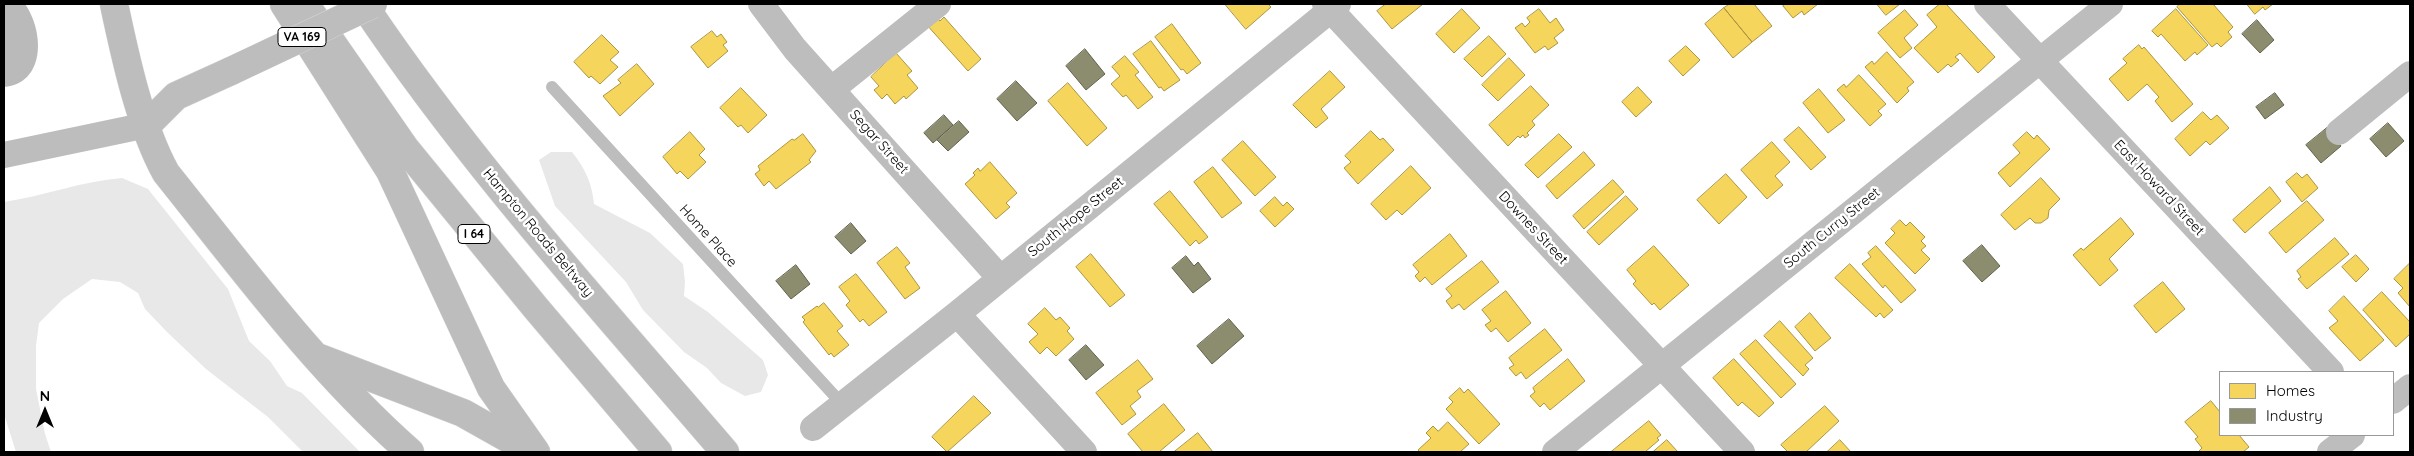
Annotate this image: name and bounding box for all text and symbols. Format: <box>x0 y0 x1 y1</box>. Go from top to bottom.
road number: VA 169 <box>278 28 326 46</box>
street label: Segar Street <box>846 107 912 177</box>
street label: East Howard Street <box>2110 137 2208 239</box>
street label: Hampton Roads Beltway <box>479 165 597 301</box>
street label: South Hope Street <box>1025 173 1127 261</box>
street label: South Curry Street <box>1781 184 1883 272</box>
street label: Downes Street <box>1495 188 1571 268</box>
street label: Home Place <box>676 201 740 271</box>
road number: I 64 <box>458 224 490 243</box>
legend <box>2219 371 2394 436</box>
text: Homes <box>2266 381 2315 400</box>
north arrow <box>20 386 70 436</box>
text: N <box>40 387 50 405</box>
text: Industry <box>2266 406 2323 425</box>

